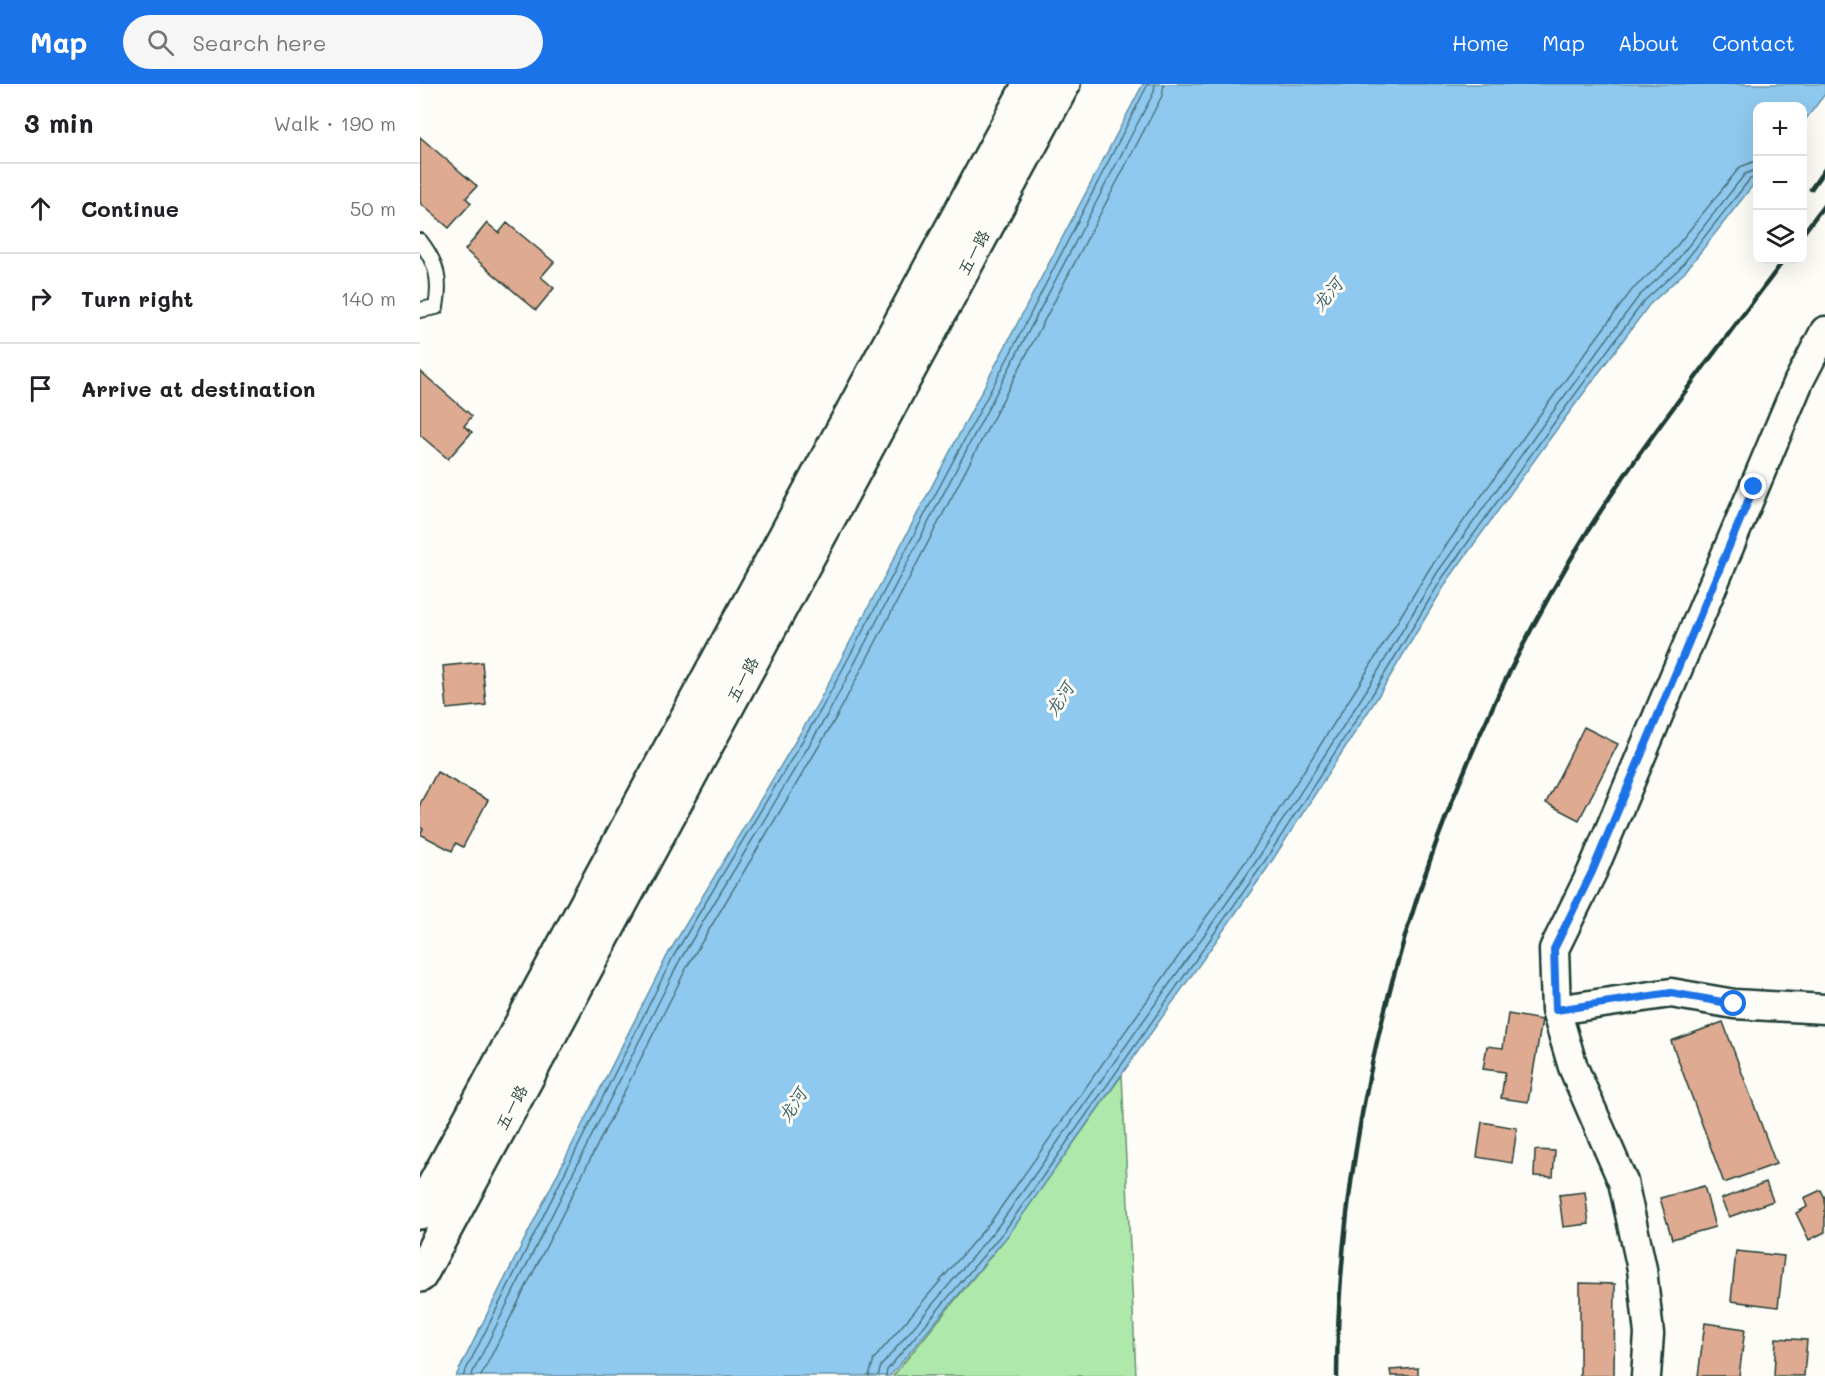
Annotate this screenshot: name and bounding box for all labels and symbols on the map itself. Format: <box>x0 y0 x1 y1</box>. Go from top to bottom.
street label: 五一路 <box>952 226 994 278</box>
water label: 龙河 <box>1306 270 1350 316</box>
route end <box>1740 473 1766 499</box>
street label: 五一路 <box>721 653 763 705</box>
water label: 龙河 <box>1039 675 1081 721</box>
route start <box>1720 990 1746 1016</box>
street label: 五一路 <box>490 1081 532 1133</box>
water label: 龙河 <box>772 1081 814 1127</box>

